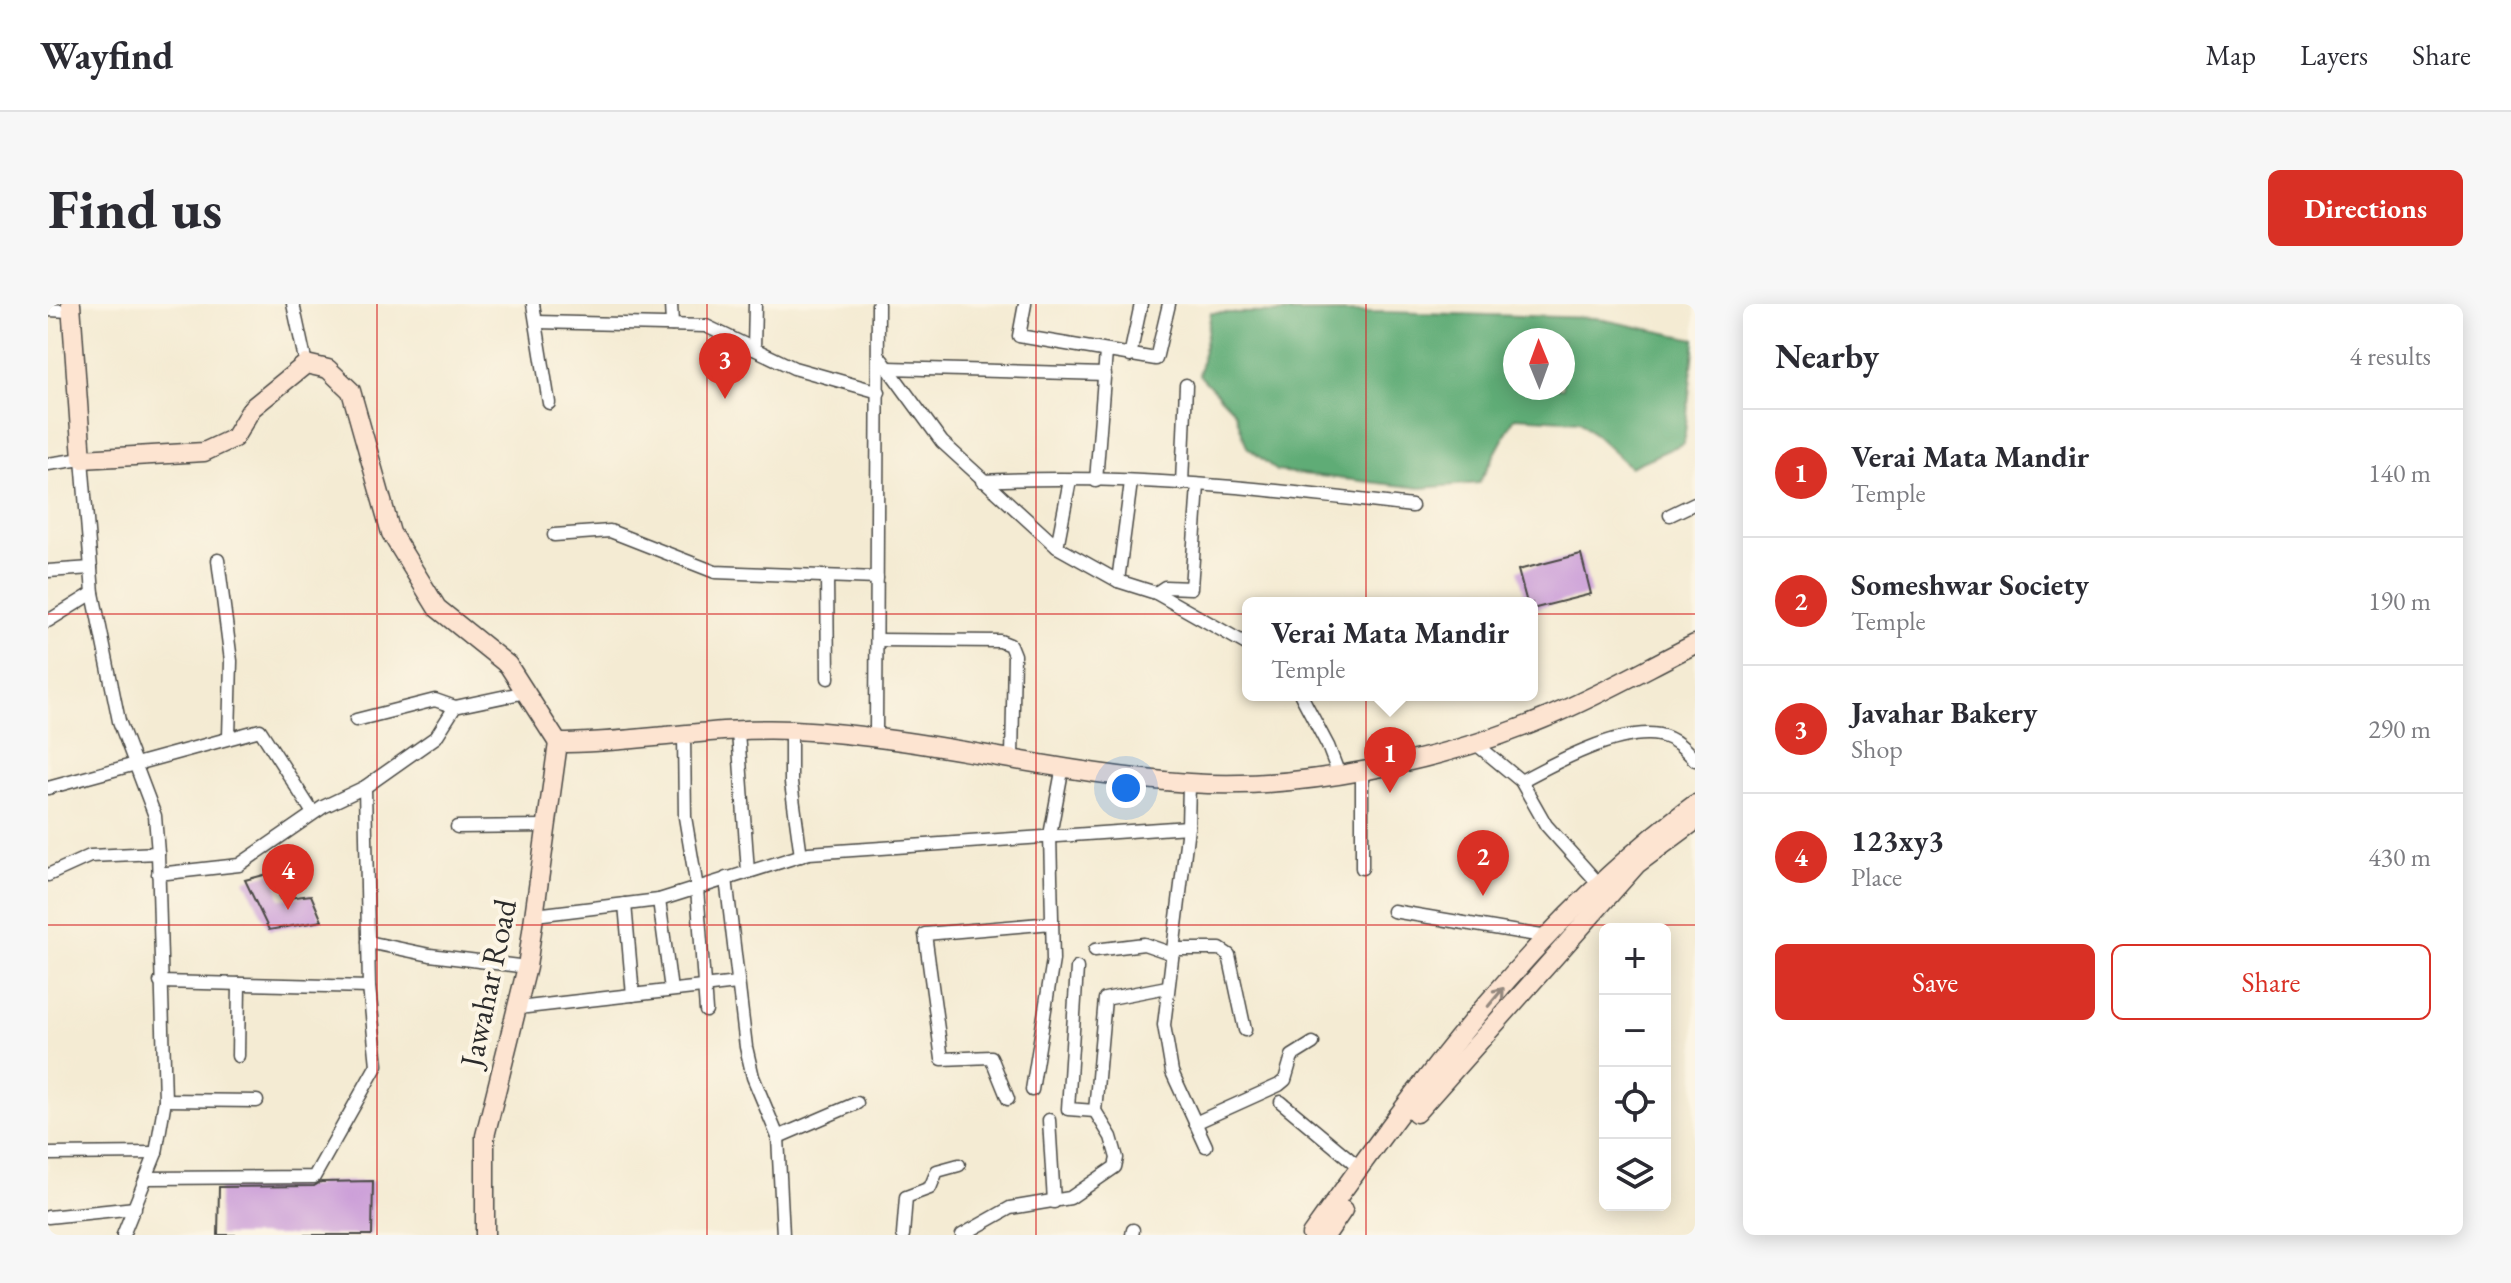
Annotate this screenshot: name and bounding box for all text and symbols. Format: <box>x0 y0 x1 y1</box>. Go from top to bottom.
text: Wayfind <box>40 31 174 80</box>
text: Map <box>2206 37 2256 73</box>
text: Layers <box>2300 37 2368 73</box>
text: Share <box>2412 37 2471 73</box>
button: Directions <box>2268 170 2463 246</box>
text: Find us <box>48 172 222 245</box>
north arrow <box>1503 328 1575 400</box>
pin: 3 <box>699 333 751 399</box>
text: Nearby <box>1775 334 1879 378</box>
text: 4 results <box>2350 339 2431 373</box>
text: Verai Mata Mandir <box>1851 437 2089 476</box>
text: 1 <box>1794 456 1808 490</box>
text: 140 m <box>2368 456 2431 490</box>
text: Temple <box>1851 476 1926 510</box>
text: Someshwar Society <box>1851 565 2089 604</box>
text: 2 <box>1794 584 1808 618</box>
text: 190 m <box>2368 584 2431 618</box>
popup <box>1242 597 1538 701</box>
text: Temple <box>1851 604 1926 638</box>
text: Verai Mata Mandir <box>1271 613 1509 652</box>
text: Temple <box>1271 652 1345 686</box>
text: Javahar Bakery <box>1851 693 2037 732</box>
text: 3 <box>1794 712 1808 746</box>
text: 290 m <box>2368 712 2431 746</box>
pin: 1 <box>1364 727 1416 793</box>
text: Shop <box>1851 732 1903 766</box>
your location <box>1106 768 1146 808</box>
text: 123xy3 <box>1851 821 1944 860</box>
pin: 2 <box>1457 830 1509 896</box>
text: 4 <box>1794 840 1808 874</box>
text: 430 m <box>2368 840 2431 874</box>
pin: 4 <box>262 844 314 910</box>
text: Place <box>1851 860 1902 894</box>
street label: Jawahar Road <box>449 894 526 1074</box>
map controls <box>1599 923 1671 1211</box>
button: + <box>1599 923 1671 995</box>
button: Save <box>1775 944 2095 1020</box>
button: Share <box>2111 944 2431 1020</box>
one-way arrow <box>1487 987 1505 1007</box>
button: − <box>1599 995 1671 1067</box>
button: locate <box>1599 1067 1671 1139</box>
button: layers <box>1599 1139 1671 1211</box>

